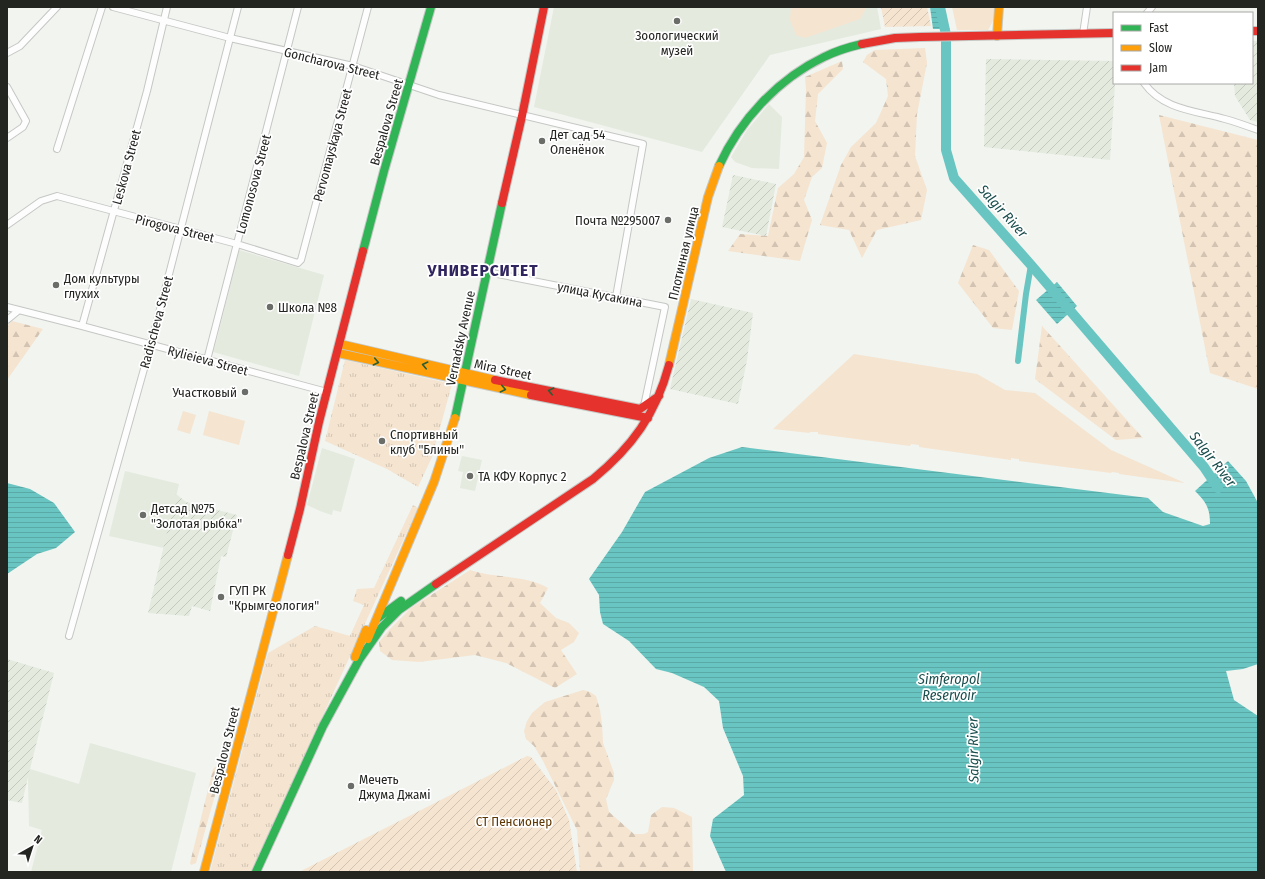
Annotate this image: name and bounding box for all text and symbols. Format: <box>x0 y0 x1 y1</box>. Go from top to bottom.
legend <box>1113 12 1253 84</box>
marker: Зоологический музей <box>672 16 682 26</box>
text: Fast <box>1149 21 1168 35</box>
place label: Зоологический музей <box>635 28 719 58</box>
text: Slow <box>1149 41 1172 55</box>
street label: Goncharova Street <box>283 44 382 83</box>
text: Jam <box>1149 61 1167 75</box>
street label: Bespalova Street <box>367 76 406 167</box>
street label: Pervomayskaya Street <box>310 86 355 203</box>
street label: Leskova Street <box>109 127 144 206</box>
place label: Дет сад 54 Оленёнок <box>549 127 605 157</box>
street label: Lomonosova Street <box>233 132 274 235</box>
marker: Дет сад 54 Оленёнок <box>537 136 547 146</box>
water label: Salgir River <box>974 181 1032 242</box>
street label: Плотинная улица <box>665 205 702 301</box>
street label: Pirogova Street <box>134 211 217 246</box>
place label: Почта №295007 <box>575 213 660 228</box>
marker: Почта №295007 <box>663 215 673 225</box>
district label: УНИВЕРСИТЕТ <box>427 260 538 281</box>
place label: Дом культуры глухих <box>63 271 140 301</box>
street label: Radischeva Street <box>137 274 176 370</box>
street label: улица Кусакина <box>556 279 644 310</box>
marker: Дом культуры глухих <box>51 280 61 290</box>
street label: Vernadsky Avenue <box>443 289 478 387</box>
place label: Школа №8 <box>278 300 337 315</box>
marker: Школа №8 <box>265 302 275 312</box>
street label: Rylieieva Street <box>166 343 250 379</box>
street label: Mira Street <box>473 356 534 383</box>
one-way arrow <box>373 357 379 365</box>
one-way arrow <box>422 361 428 369</box>
one-way arrow <box>500 384 506 392</box>
place label: Участковый <box>171 385 237 400</box>
marker: Участковый <box>240 387 250 397</box>
one-way arrow <box>548 388 555 396</box>
street label: Bespalova Street <box>287 390 322 481</box>
place label: Спортивный клуб "Блины" <box>390 427 464 457</box>
water label: Salgir River <box>1185 428 1240 491</box>
marker: Спортивный клуб "Блины" <box>377 436 387 446</box>
place label: ТА КФУ Корпус 2 <box>478 469 567 484</box>
marker: ТА КФУ Корпус 2 <box>465 471 475 481</box>
place label: Детсад №75 "Золотая рыбка" <box>150 501 242 531</box>
marker: Детсад №75 "Золотая рыбка" <box>138 510 148 520</box>
place label: ГУП РК "Крымгеология" <box>229 583 319 613</box>
marker: ГУП РК "Крымгеология" <box>216 592 226 602</box>
water label: Simferopol Reservoir <box>917 671 980 704</box>
street label: Bespalova Street <box>206 704 243 795</box>
water label: Salgir River <box>964 716 983 784</box>
place label: Мечеть Джума Джамі <box>358 772 431 802</box>
marker: Мечеть Джума Джамі <box>346 781 356 791</box>
park label: СТ Пенсионер <box>476 814 552 829</box>
north arrow <box>12 827 52 867</box>
text: N <box>31 832 45 847</box>

